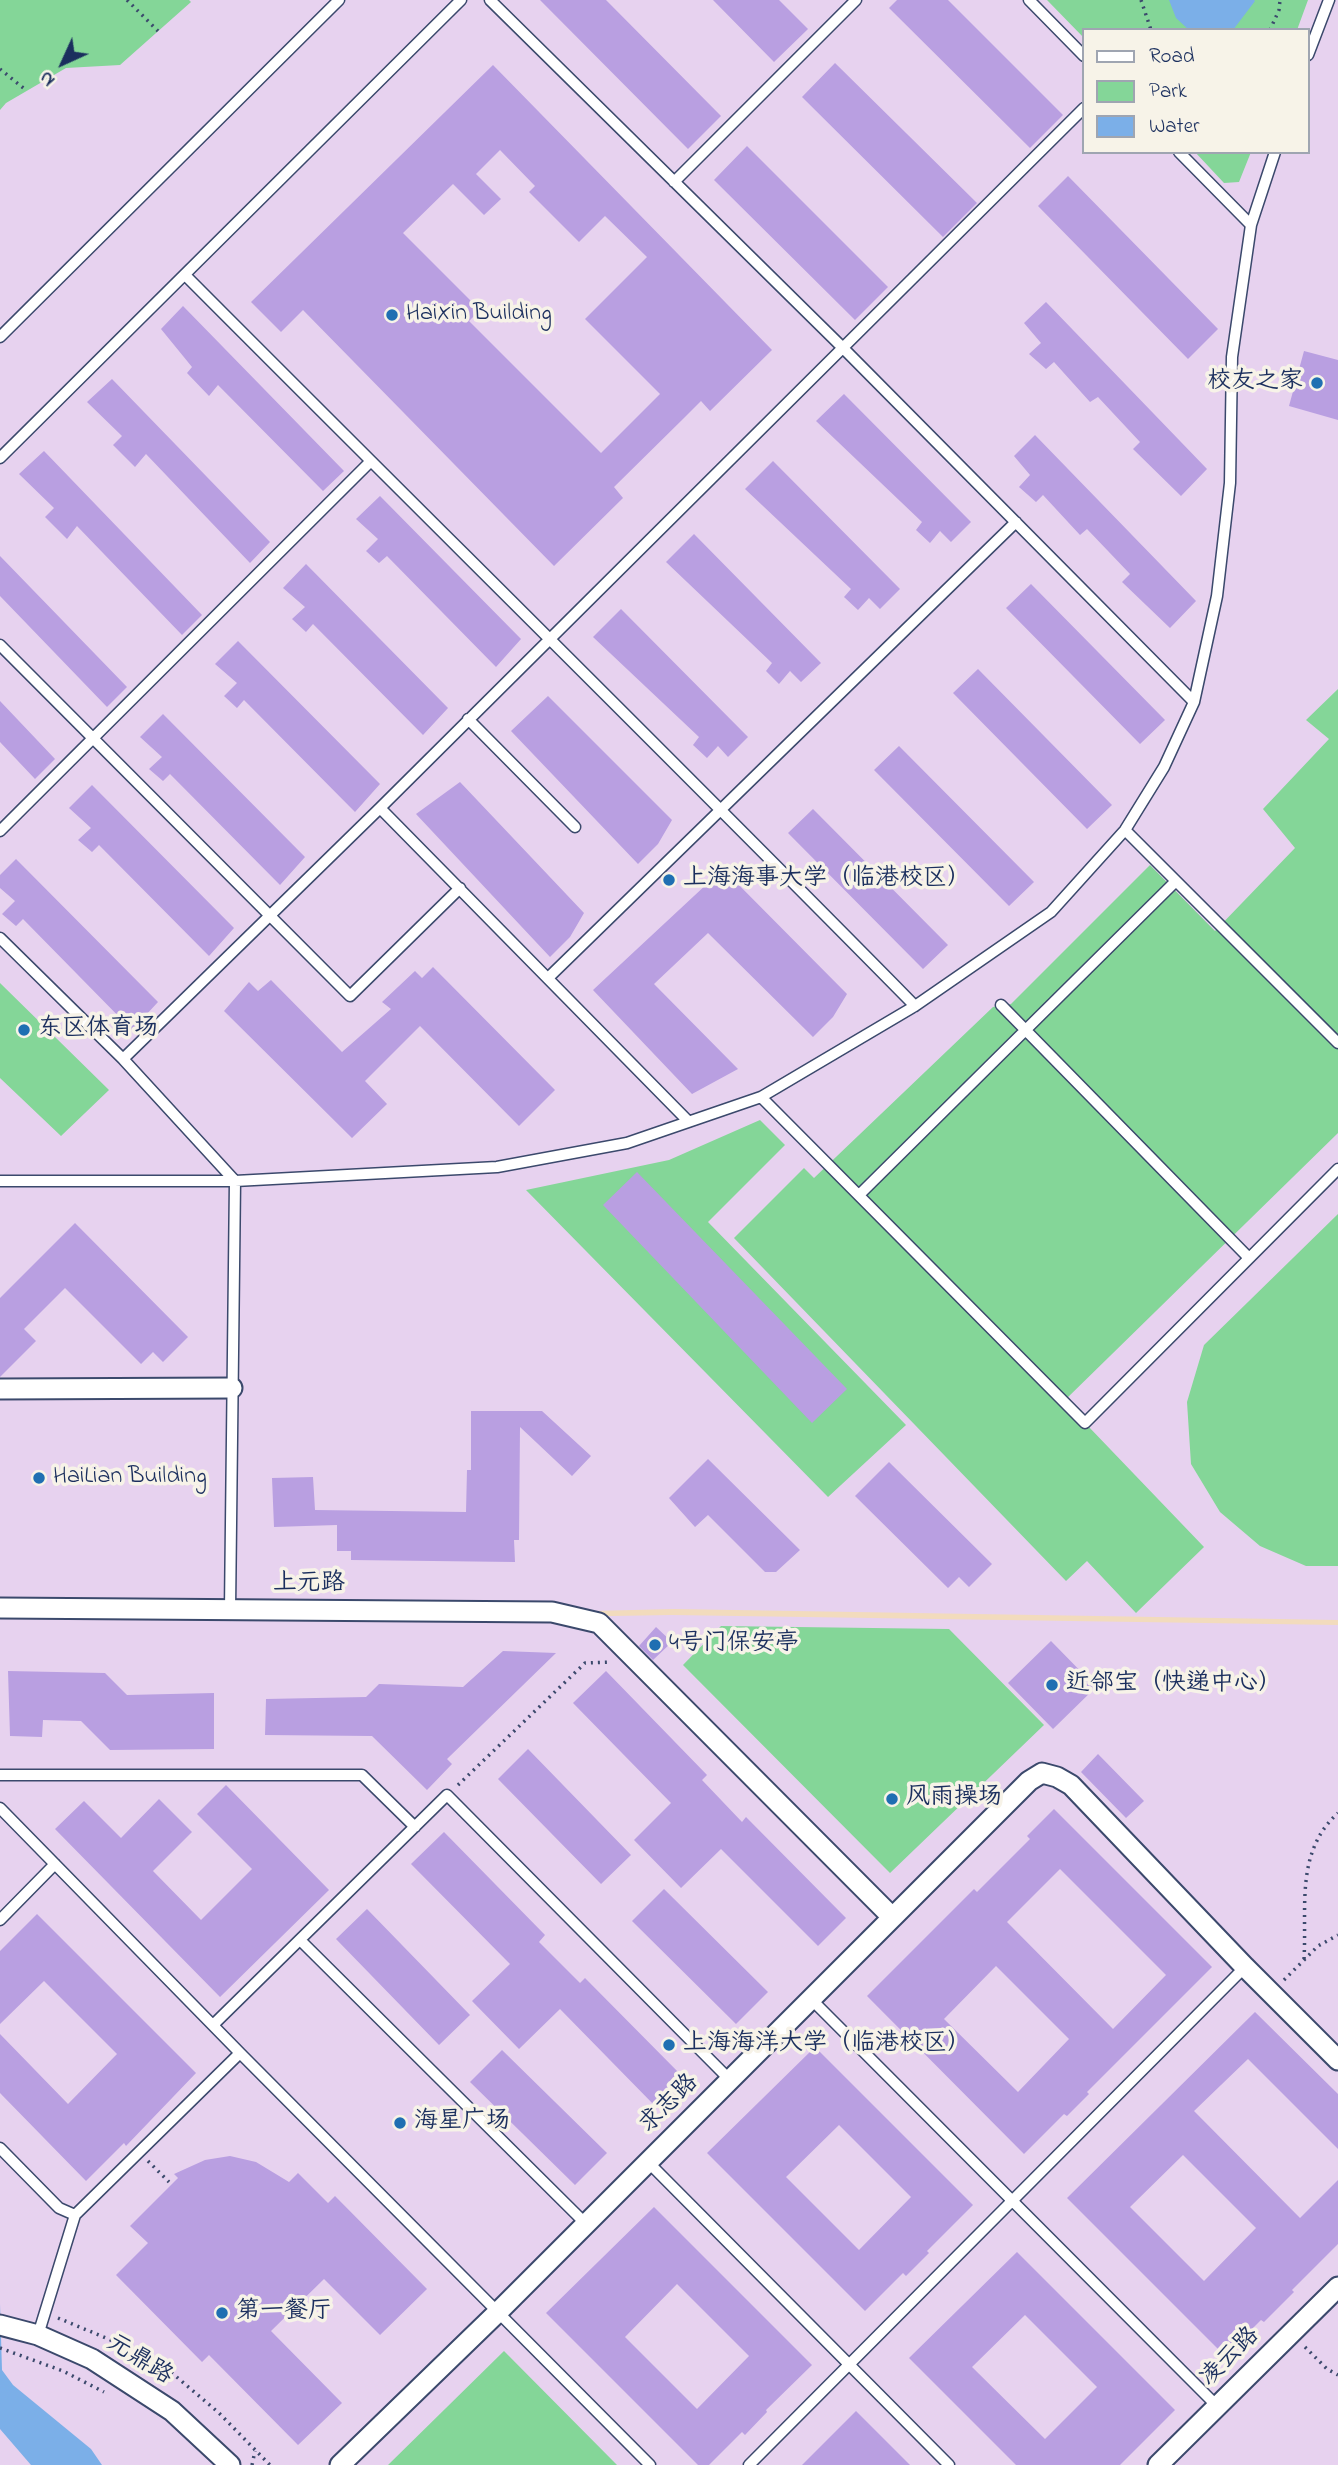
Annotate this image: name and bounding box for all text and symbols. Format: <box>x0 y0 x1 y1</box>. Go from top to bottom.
north arrow <box>28 28 98 98</box>
legend <box>1082 28 1310 154</box>
text: Road <box>1149 42 1195 72</box>
text: N <box>34 64 62 92</box>
text: Park <box>1149 77 1187 107</box>
text: Water <box>1149 112 1200 142</box>
place label: HaiXin Building <box>406 301 552 329</box>
marker: HaiXin Building <box>384 307 400 323</box>
place label: 校友之家 <box>1207 369 1303 397</box>
marker: 校友之家 <box>1309 375 1325 391</box>
place label: 上海海事大学（临港校区） <box>683 866 971 894</box>
marker: 上海海事大学（临港校区） <box>661 872 677 888</box>
place label: 东区体育场 <box>38 1016 158 1044</box>
marker: 东区体育场 <box>16 1022 32 1038</box>
place label: HaiLian Building <box>53 1464 207 1492</box>
marker: HaiLian Building <box>31 1470 47 1486</box>
street label: 上元路 <box>273 1571 345 1599</box>
place label: 4号门保安亭 <box>669 1631 799 1659</box>
marker: 4号门保安亭 <box>647 1637 663 1653</box>
place label: 近邻宝（快递中心） <box>1066 1671 1282 1699</box>
marker: 近邻宝（快递中心） <box>1044 1677 1060 1693</box>
place label: 风雨操场 <box>906 1785 1002 1813</box>
marker: 风雨操场 <box>884 1791 900 1807</box>
place label: 上海海洋大学（临港校区） <box>683 2031 971 2059</box>
marker: 上海海洋大学（临港校区） <box>661 2037 677 2053</box>
street label: 求志路 <box>634 2069 706 2141</box>
place label: 海星广场 <box>414 2109 510 2137</box>
marker: 海星广场 <box>392 2115 408 2131</box>
place label: 第一餐厅 <box>236 2299 332 2327</box>
marker: 第一餐厅 <box>214 2305 230 2321</box>
street label: 凌云路 <box>1195 2322 1267 2394</box>
street label: 元鼎路 <box>101 2330 177 2392</box>

